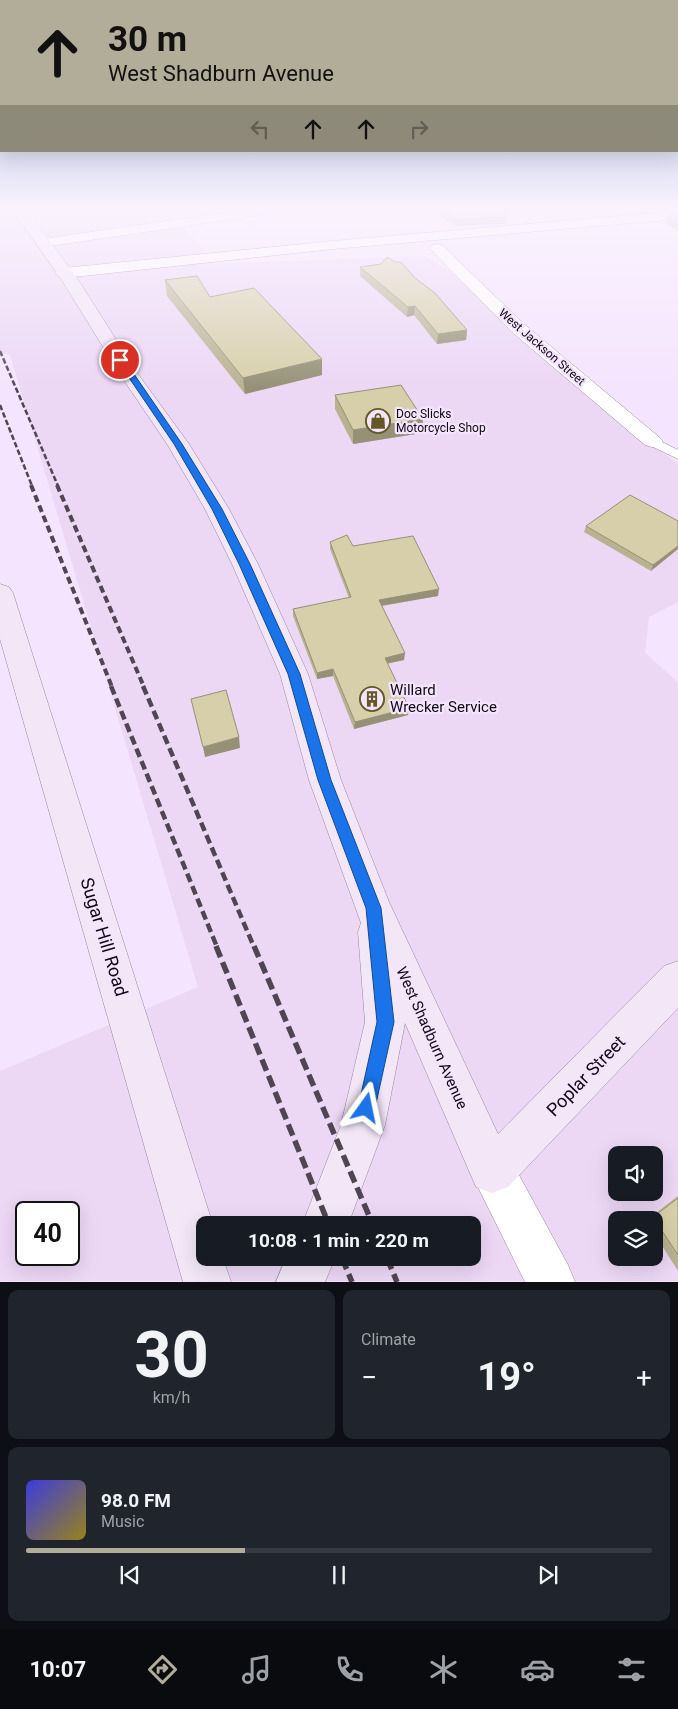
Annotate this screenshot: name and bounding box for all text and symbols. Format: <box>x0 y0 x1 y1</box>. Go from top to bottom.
text: 30 m <box>108 19 187 60</box>
icon: ahead <box>25 20 90 85</box>
text: West Shadburn Avenue <box>108 61 334 86</box>
icon: left <box>246 115 274 143</box>
icon: ahead <box>299 115 327 143</box>
icon: ahead <box>352 115 380 143</box>
icon: right <box>405 115 433 143</box>
street label: West Jackson Street <box>496 306 588 388</box>
pin <box>99 339 141 381</box>
icon: arrive <box>106 346 134 374</box>
place label: Doc Slicks Motorcycle Shop <box>396 407 486 435</box>
shop icon: Doc Slicks Motorcycle Shop <box>365 408 391 434</box>
place label: Willard Wrecker Service <box>390 681 497 716</box>
building icon: Willard Wrecker Service <box>359 686 385 712</box>
street label: Sugar Hill Road <box>76 875 132 999</box>
street label: West Shadburn Avenue <box>392 964 472 1112</box>
street label: Poplar Street <box>542 1031 629 1120</box>
position arrow <box>339 1081 391 1133</box>
map controls <box>608 1146 663 1266</box>
button: sound <box>608 1146 663 1201</box>
speed limit sign: 40 <box>15 1201 80 1266</box>
button: layers <box>608 1211 663 1266</box>
text: 10:08 · 1 min · 220 m <box>248 1229 429 1252</box>
text: 30 <box>134 1317 209 1393</box>
text: Climate <box>361 1330 416 1349</box>
text: 19° <box>477 1355 536 1399</box>
text: − <box>361 1361 377 1394</box>
text: + <box>636 1361 652 1394</box>
text: km/h <box>153 1388 190 1407</box>
text: 98.0 FM <box>101 1489 171 1512</box>
text: Music <box>101 1512 144 1531</box>
icon: previous <box>116 1561 144 1589</box>
icon: pause <box>325 1561 353 1589</box>
icon: next <box>534 1561 562 1589</box>
icon: directions <box>145 1652 180 1687</box>
icon: music <box>239 1652 274 1687</box>
icon: phone <box>332 1652 367 1687</box>
icon: climate <box>426 1652 461 1687</box>
icon: car <box>520 1652 555 1687</box>
icon: filters <box>614 1652 649 1687</box>
text: 10:07 <box>29 1657 86 1682</box>

